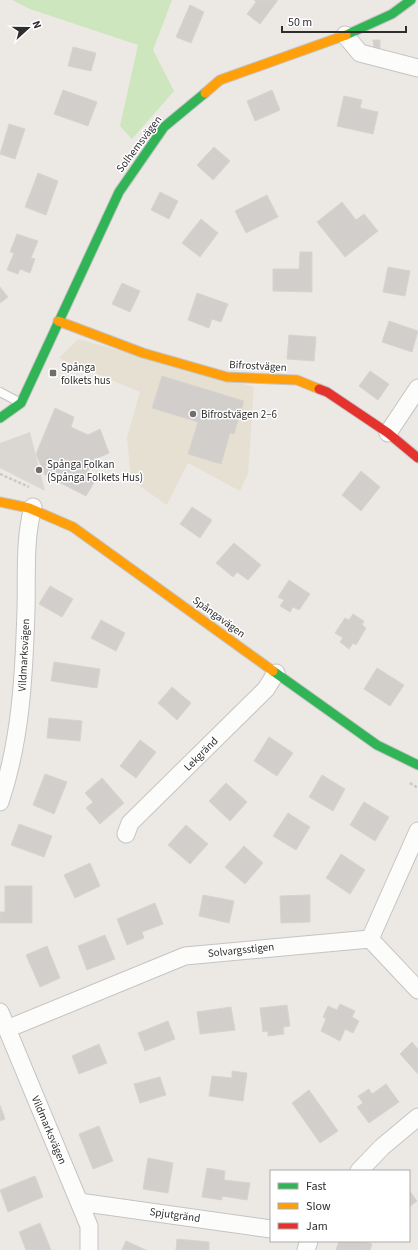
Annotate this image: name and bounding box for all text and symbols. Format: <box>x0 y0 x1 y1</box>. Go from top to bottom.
north arrow <box>8 8 48 48</box>
scale bar <box>282 8 406 34</box>
text: 50 m <box>288 14 312 31</box>
text: N <box>29 18 45 31</box>
street label: Solhemsvägen <box>113 113 165 175</box>
street label: Bifrostvägen <box>229 357 287 375</box>
place label: Spånga folkets hus <box>61 360 111 388</box>
marker: Spånga folkets hus <box>48 368 58 378</box>
place label: Bifrostvägen 2–6 <box>201 407 277 422</box>
marker: Bifrostvägen 2–6 <box>188 409 198 419</box>
place label: Spånga Folkan (Spånga Folkets Hus) <box>47 457 143 485</box>
marker: Spånga Folkan (Spånga Folkets Hus) <box>34 465 44 475</box>
street label: Spångavägen <box>190 593 248 641</box>
street label: Vildmarksvägen <box>15 618 33 692</box>
street label: Lekgränd <box>181 734 221 774</box>
street label: Solvargsstigen <box>207 939 275 961</box>
street label: Vildmarksvägen <box>28 1093 70 1167</box>
legend <box>270 1170 410 1242</box>
text: Fast <box>306 1178 326 1195</box>
text: Slow <box>306 1198 331 1215</box>
street label: Spjutgränd <box>149 1204 201 1226</box>
text: Jam <box>306 1218 328 1235</box>

